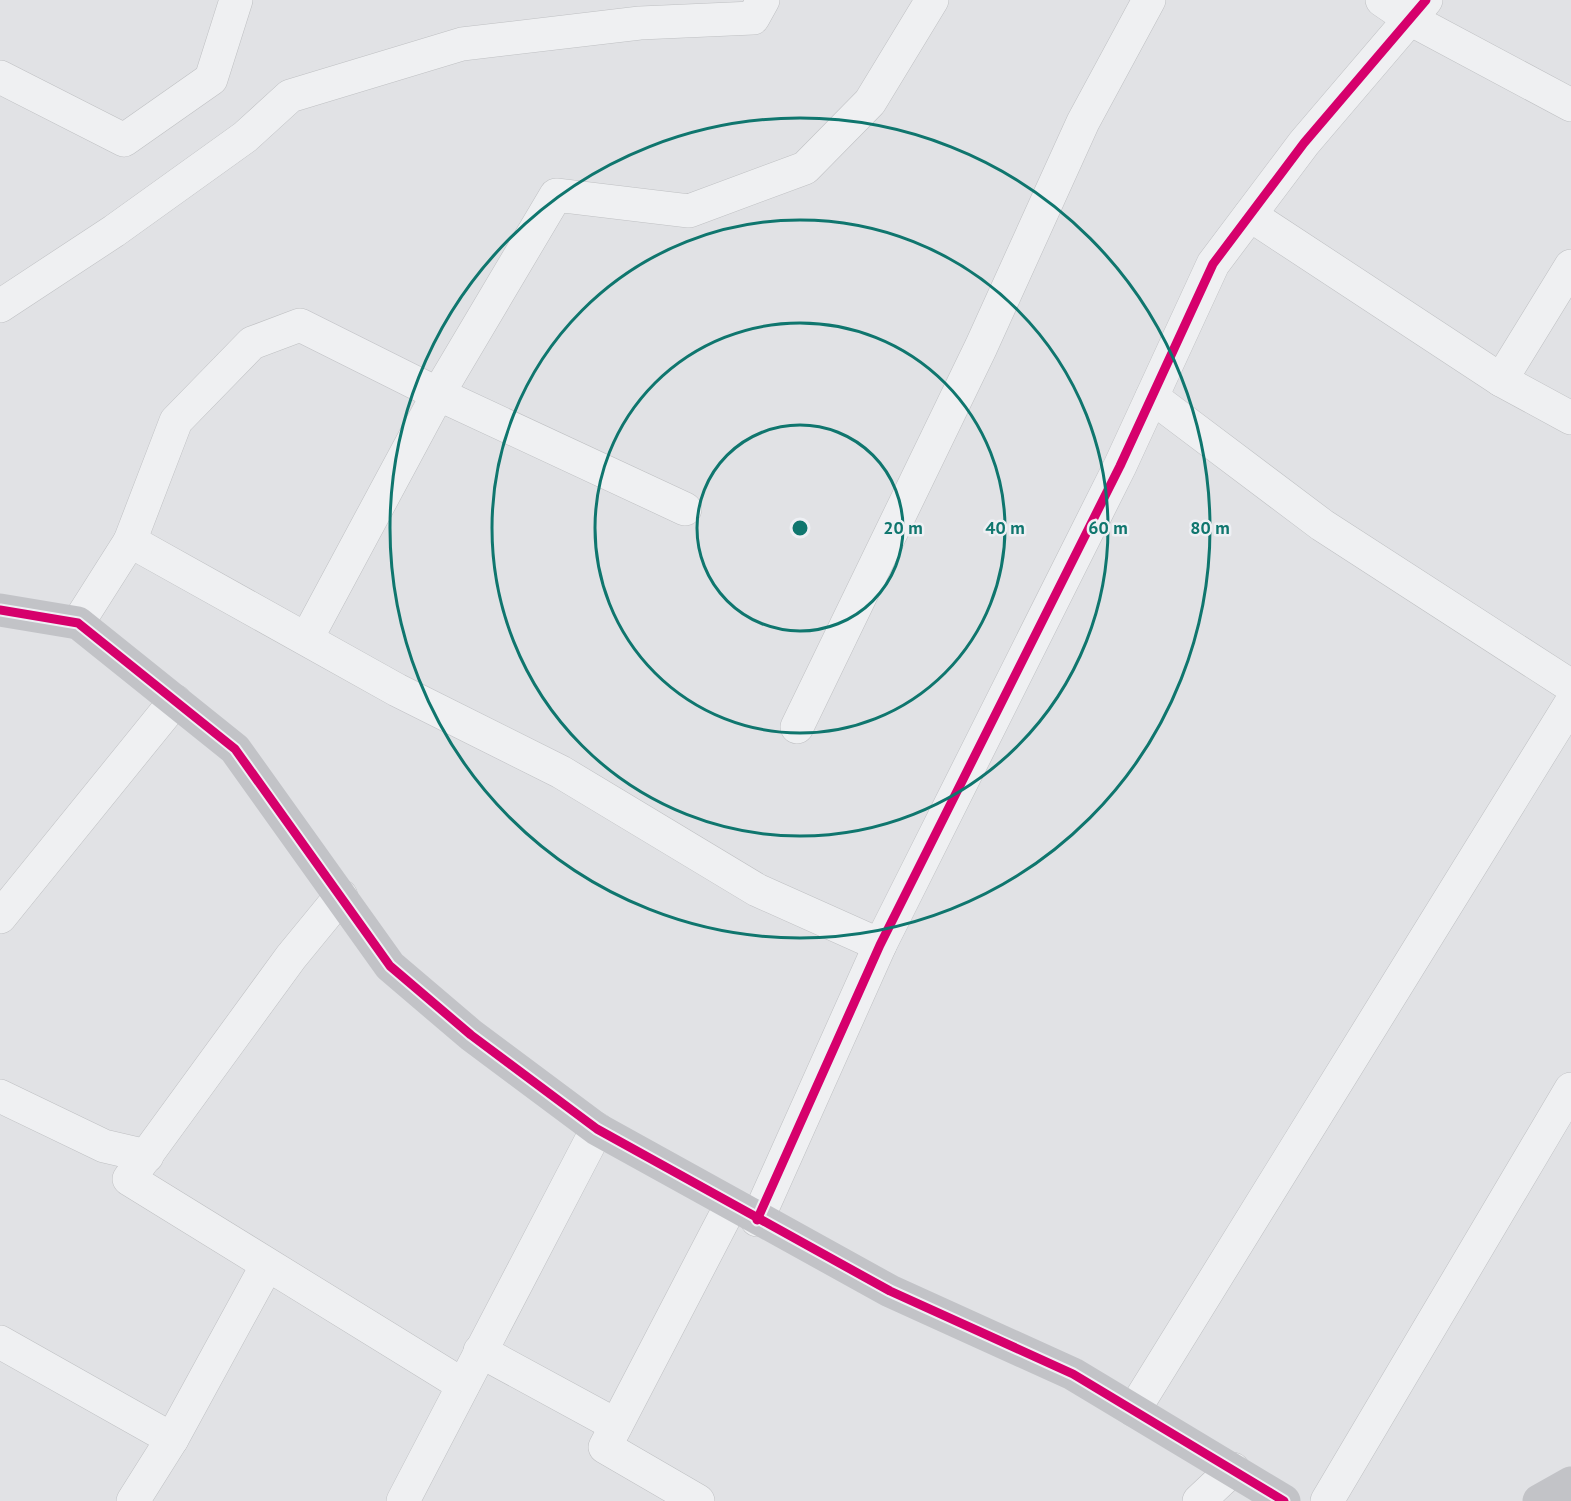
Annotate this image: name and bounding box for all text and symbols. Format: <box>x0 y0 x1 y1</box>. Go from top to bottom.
text: 20 m <box>883 516 923 539</box>
text: 40 m <box>985 516 1025 539</box>
text: 60 m <box>1088 516 1128 539</box>
text: 80 m <box>1190 516 1230 539</box>
centre of rings <box>790 518 810 538</box>

